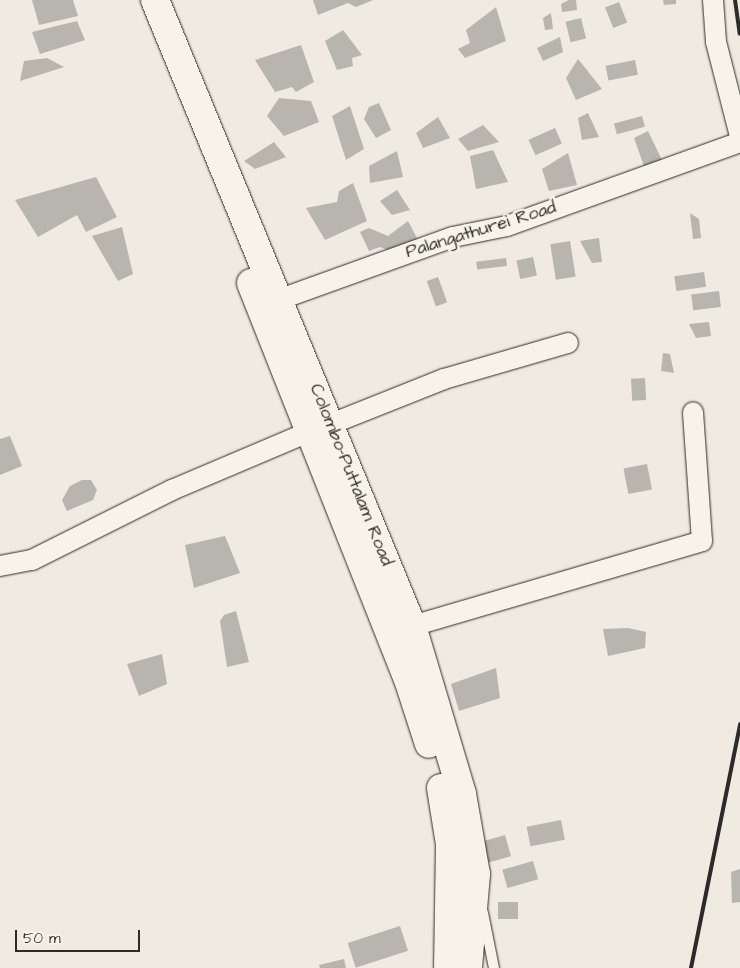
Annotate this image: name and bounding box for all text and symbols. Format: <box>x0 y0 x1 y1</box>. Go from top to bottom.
street label: Palangathurei Road <box>403 197 559 263</box>
street label: Colombo-Puttalam Road <box>305 381 397 569</box>
scale bar <box>18 920 142 952</box>
text: 50 m <box>23 928 61 949</box>

